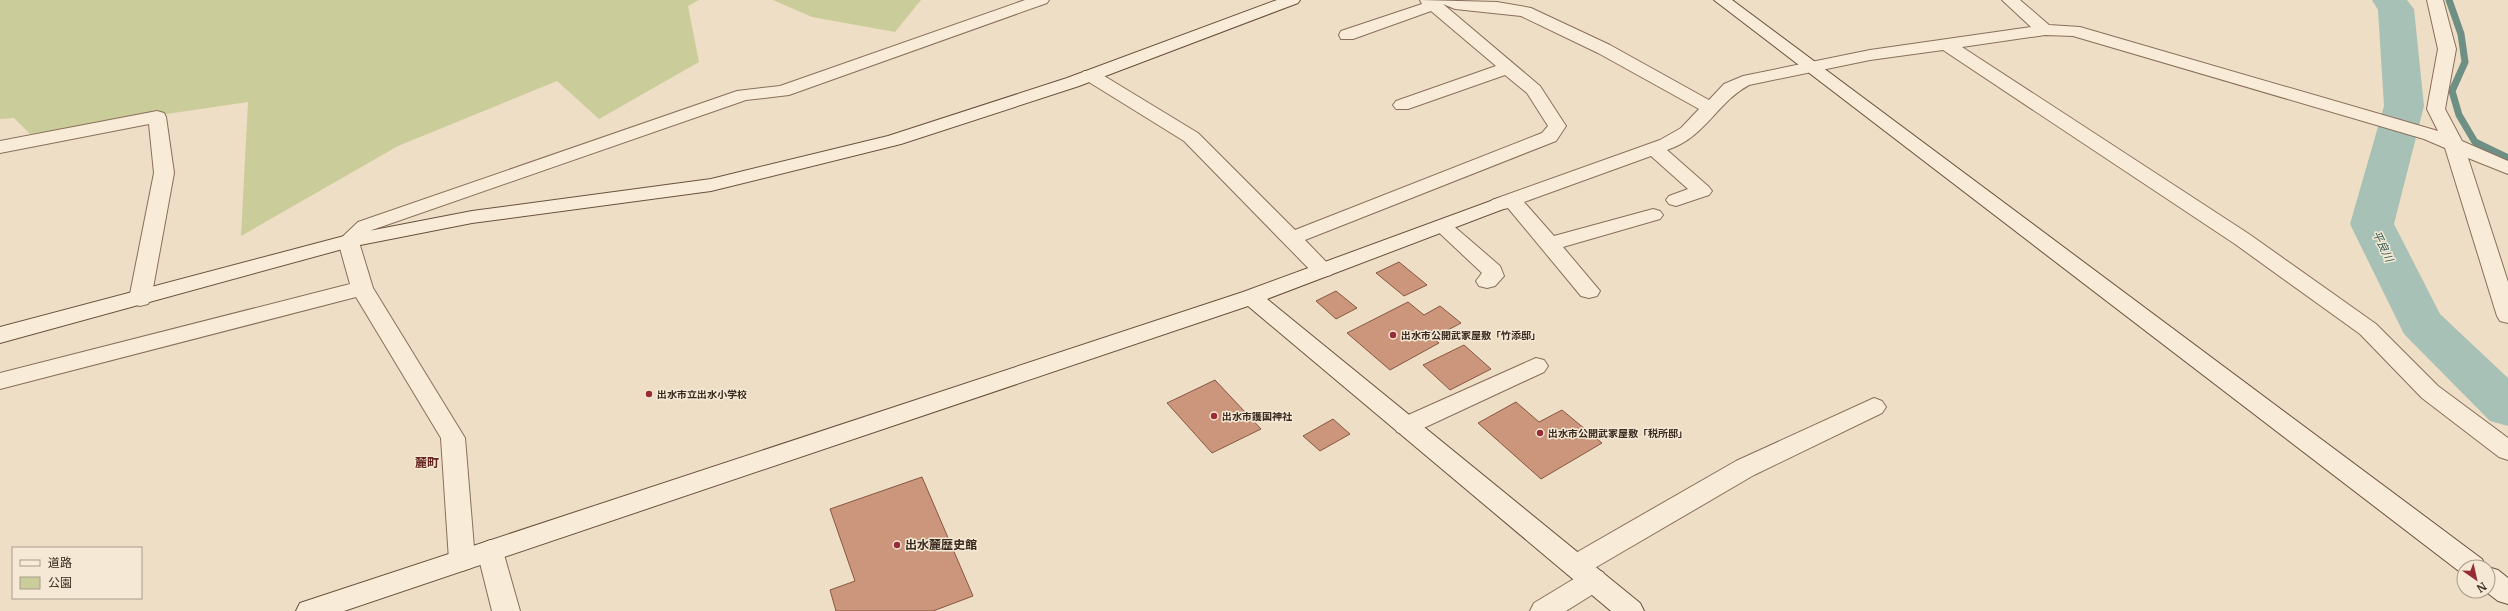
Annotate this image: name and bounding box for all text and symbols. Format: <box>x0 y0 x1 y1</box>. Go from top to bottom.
water label: 平良川 <box>2369 228 2397 265</box>
place label: 出水市公開武家屋敷「竹添邸」 <box>1401 329 1541 342</box>
marker: 出水市公開武家屋敷「竹添邸」 <box>1388 330 1398 340</box>
place label: 出水市立出水小学校 <box>657 388 747 401</box>
marker: 出水市立出水小学校 <box>644 389 654 399</box>
place label: 出水市護国神社 <box>1222 410 1293 423</box>
marker: 出水市護国神社 <box>1209 411 1219 421</box>
place label: 出水市公開武家屋敷「税所邸」 <box>1548 427 1688 440</box>
marker: 出水市公開武家屋敷「税所邸」 <box>1535 428 1545 438</box>
district label: 麓町 <box>415 455 439 470</box>
place label: 出水麓歴史館 <box>905 537 977 552</box>
marker: 出水麓歴史館 <box>892 540 902 550</box>
legend <box>12 547 142 599</box>
text: 道路 <box>48 555 72 570</box>
north arrow <box>2456 559 2496 599</box>
text: 公園 <box>48 575 72 590</box>
text: N <box>2474 579 2489 596</box>

